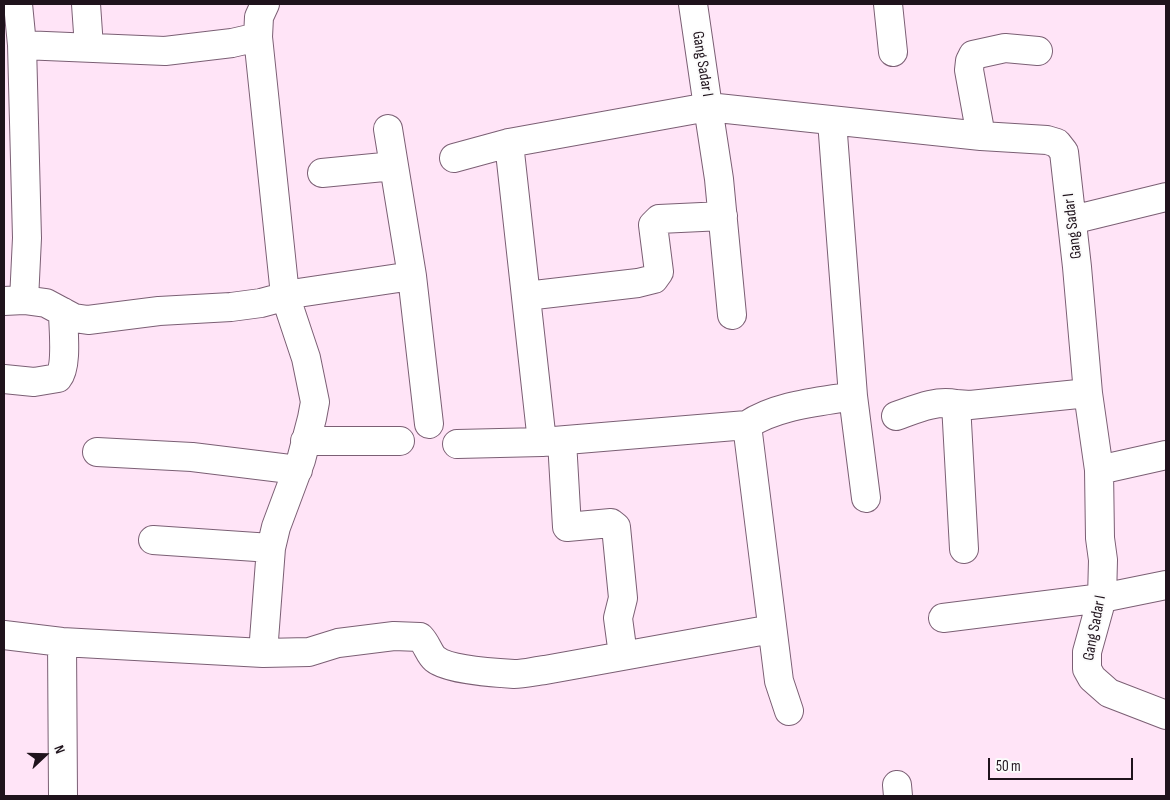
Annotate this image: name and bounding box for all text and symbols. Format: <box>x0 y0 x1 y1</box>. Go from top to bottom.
street label: Gang Sadar I <box>687 30 717 98</box>
street label: Gang Sadar I <box>1059 192 1087 260</box>
street label: Gang Sadar I <box>1079 594 1111 662</box>
north arrow <box>20 730 70 780</box>
text: N <box>50 743 69 756</box>
scale bar <box>990 748 1135 780</box>
text: 50 m <box>996 757 1021 776</box>

